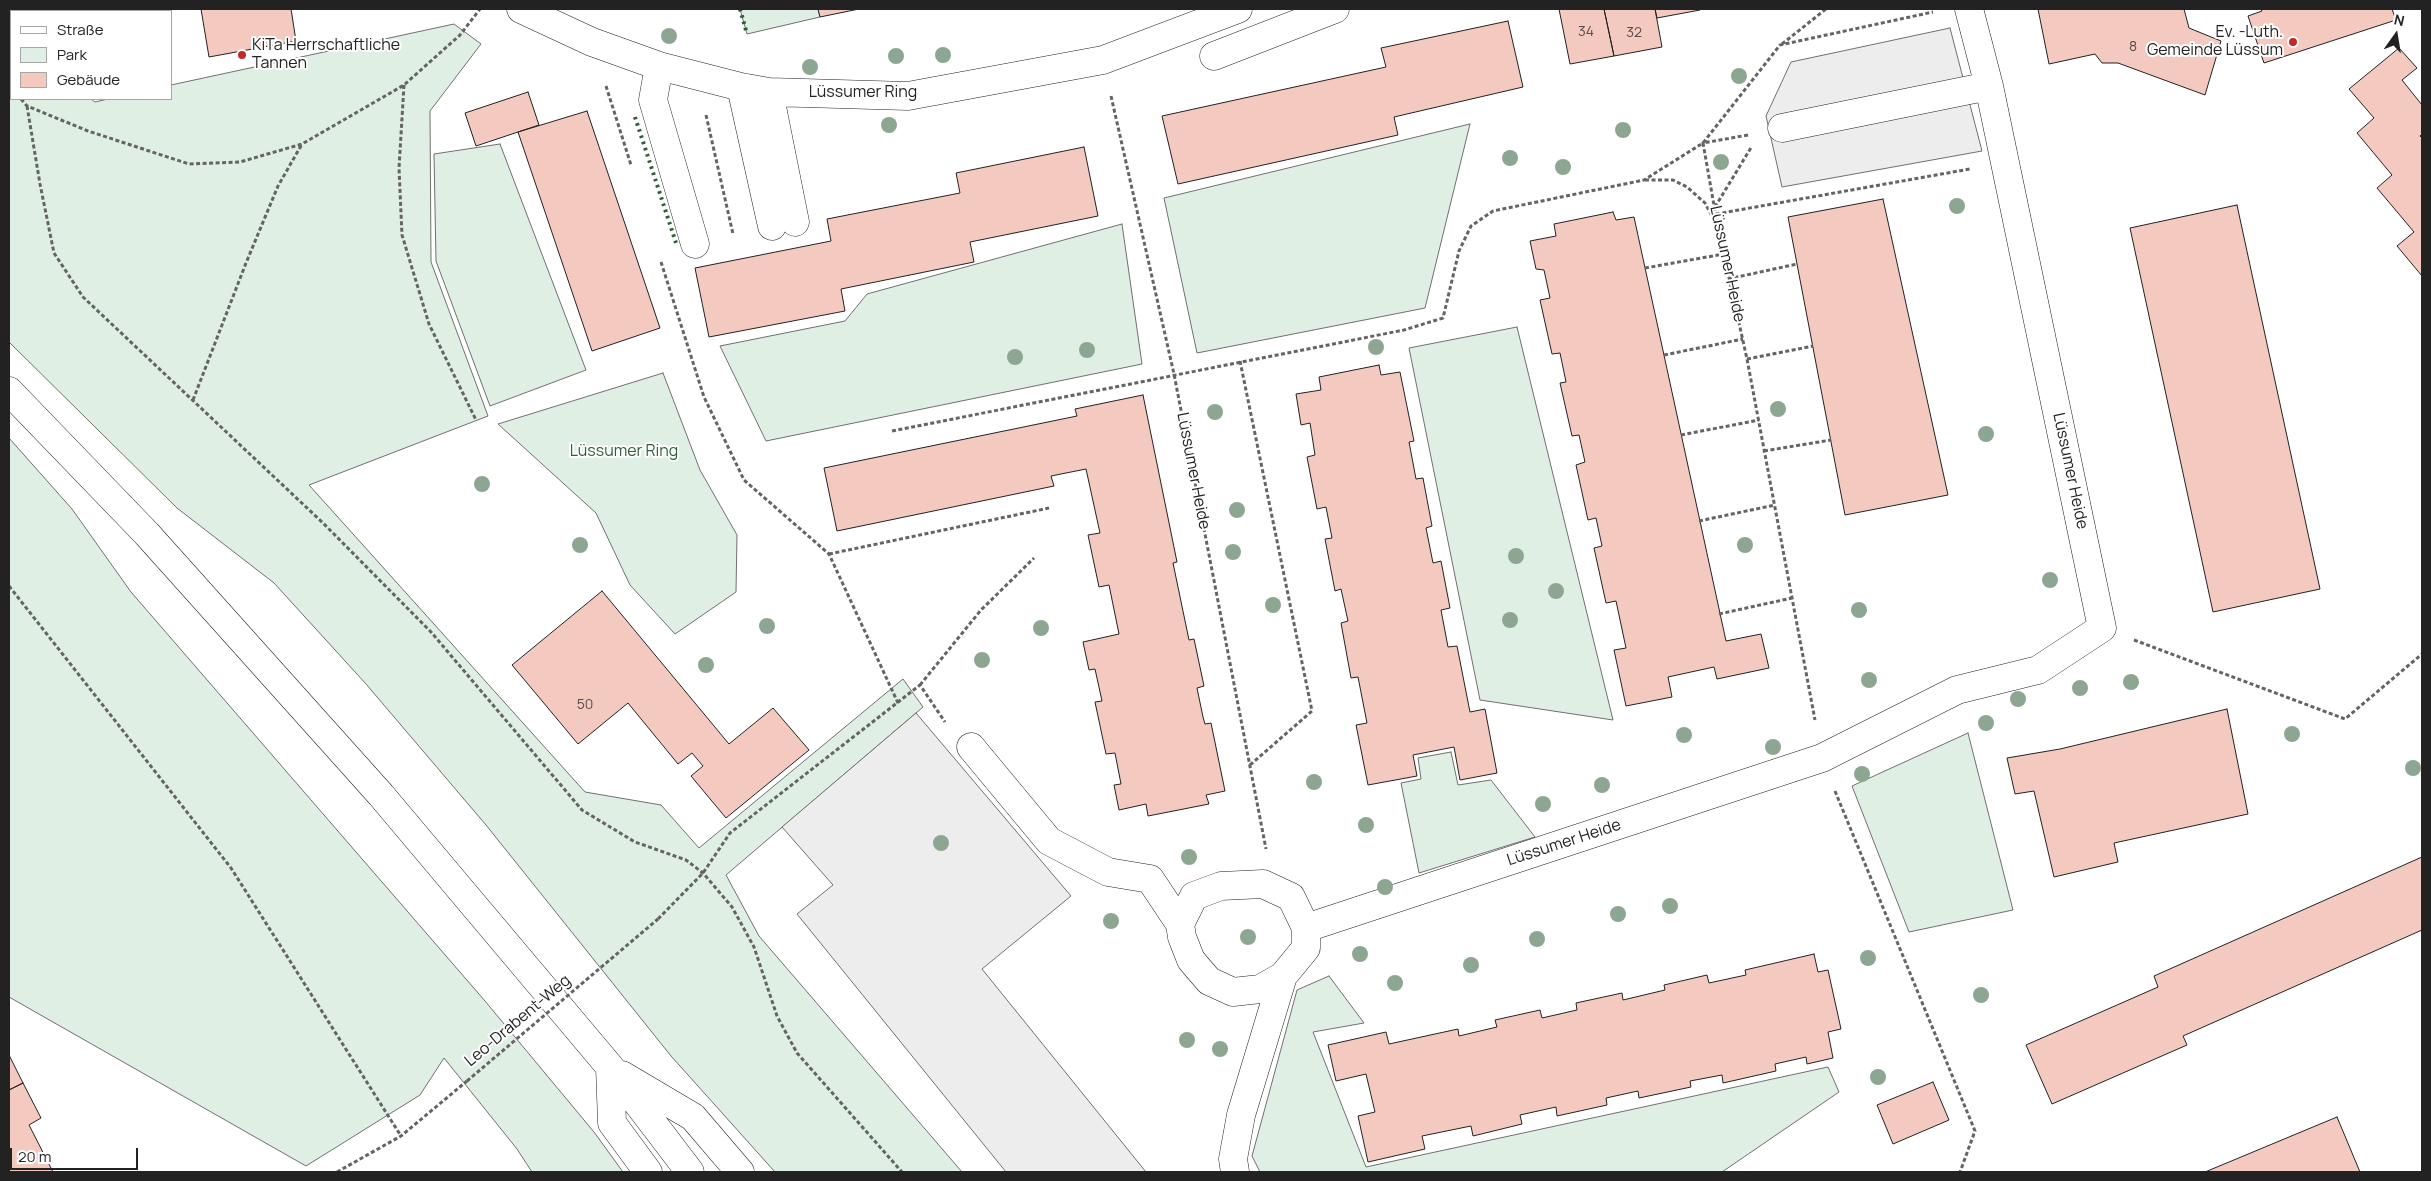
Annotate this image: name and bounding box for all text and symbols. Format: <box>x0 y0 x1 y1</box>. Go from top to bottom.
legend <box>10 10 172 100</box>
north arrow <box>2371 10 2421 60</box>
text: N <box>2392 10 2407 30</box>
text: Straße <box>57 19 103 40</box>
place label: Ev. -Luth. Gemeinde Lüssum <box>2147 23 2283 61</box>
house number: 34 <box>1578 24 1594 40</box>
house number: 32 <box>1626 25 1642 41</box>
place label: KiTa Herrschaftliche Tannen <box>252 36 400 74</box>
marker: Ev. -Luth. Gemeinde Lüssum <box>2287 36 2299 48</box>
house number: 8 <box>2129 39 2137 55</box>
text: Park <box>57 44 87 65</box>
marker: KiTa Herrschaftliche Tannen <box>236 49 248 61</box>
text: Gebäude <box>57 69 120 90</box>
street label: Lüssumer Ring <box>809 83 917 103</box>
street label: Lüssumer Heide <box>1705 204 1749 324</box>
street label: Lüssumer Heide <box>1172 411 1214 531</box>
street label: Lüssumer Heide <box>2048 411 2092 531</box>
park label: Lüssumer Ring <box>570 442 678 462</box>
house number: 50 <box>577 697 593 713</box>
street label: Lüssumer Heide <box>1505 816 1623 870</box>
street label: Leo-Drabent-Weg <box>461 971 575 1071</box>
scale bar <box>12 1138 140 1170</box>
text: 20 m <box>18 1146 51 1167</box>

